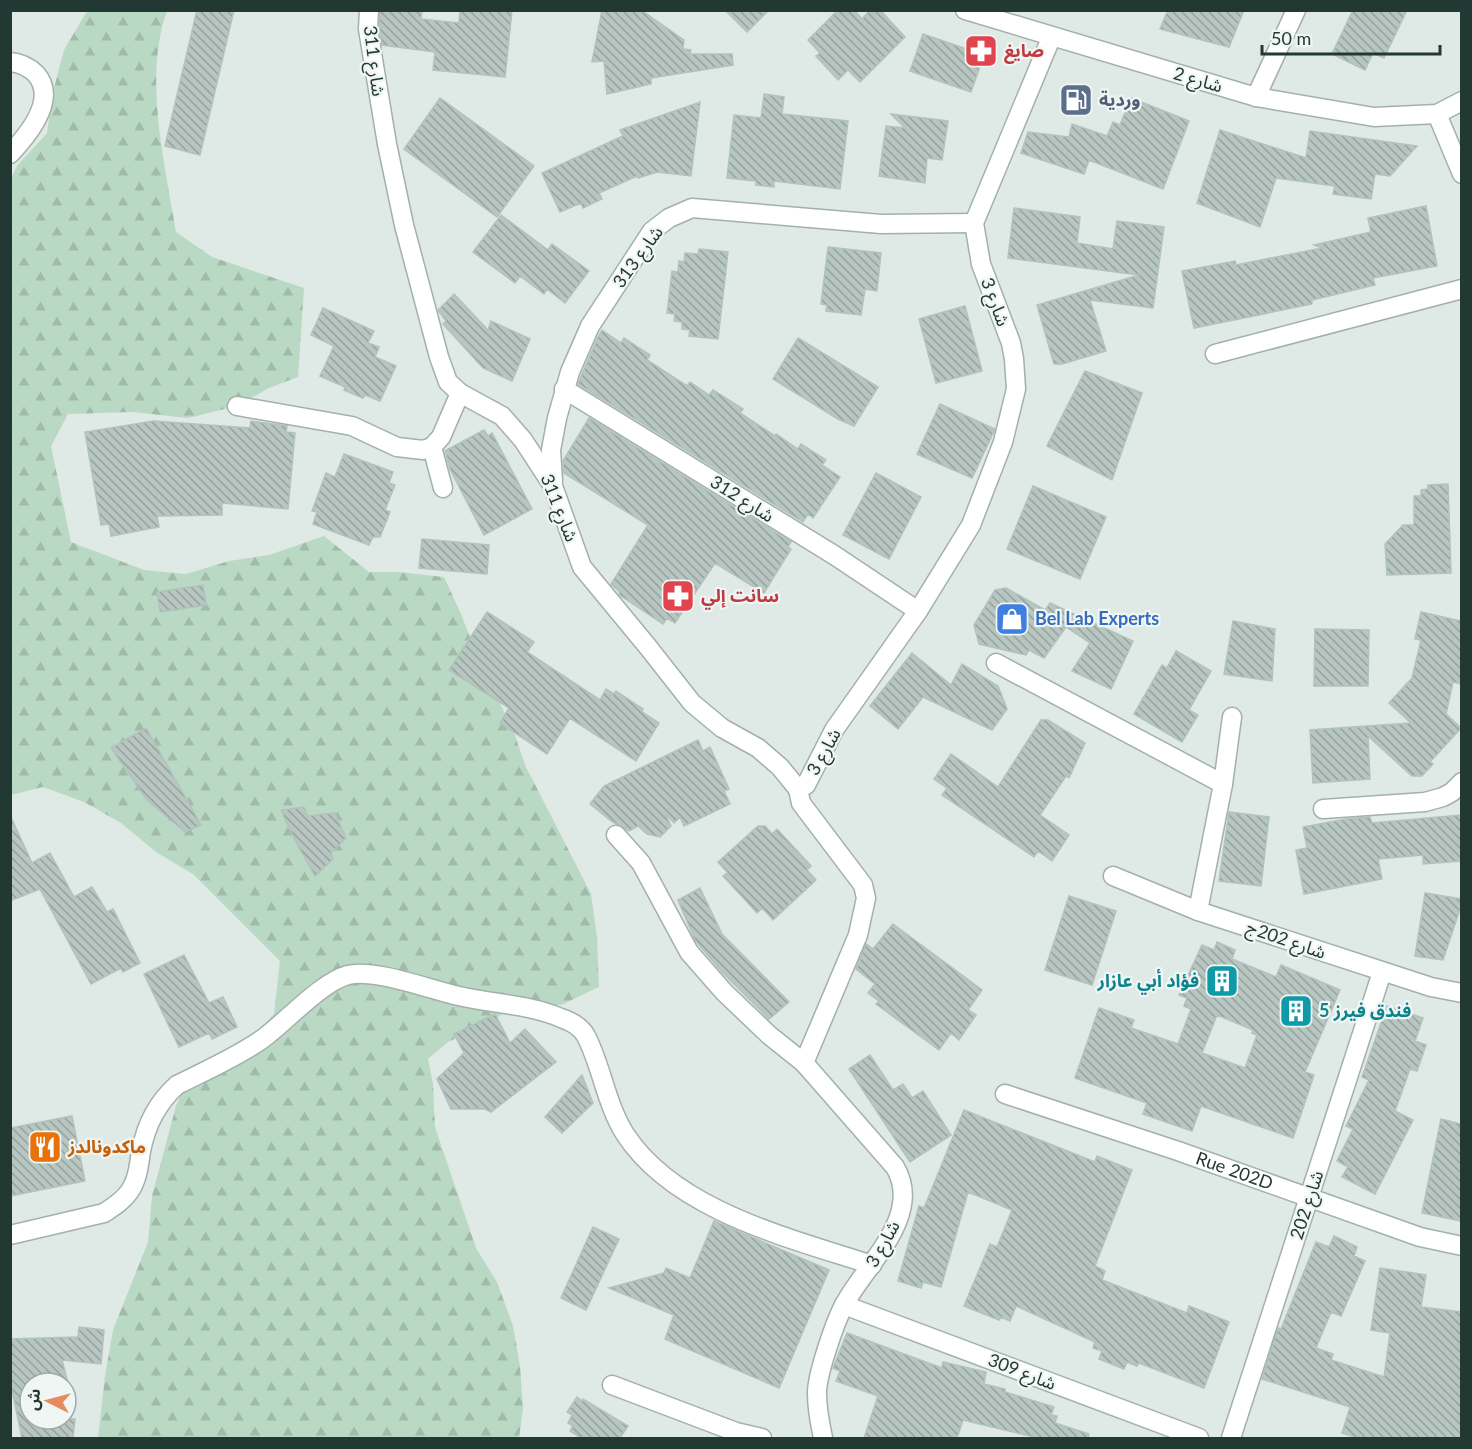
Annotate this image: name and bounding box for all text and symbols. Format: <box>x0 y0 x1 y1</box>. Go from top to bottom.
scale bar <box>1262 18 1440 56</box>
street label: شارع 311 <box>356 24 390 98</box>
text: 50 m <box>1271 27 1311 49</box>
pharmacy icon: صايغ <box>963 33 999 69</box>
place label: صايغ <box>1004 39 1044 64</box>
street label: شارع 2 <box>1170 62 1225 100</box>
fuel station icon: وردية <box>1058 82 1094 118</box>
place label: وردية <box>1099 88 1141 111</box>
street label: شارع 313 <box>607 221 670 294</box>
street label: شارع 3 <box>973 274 1015 330</box>
street label: شارع 312 <box>704 470 778 530</box>
street label: شارع 311 <box>533 471 583 546</box>
pharmacy icon: سانت إلي <box>660 578 696 614</box>
place label: سانت إلي <box>701 584 779 610</box>
shop icon: Bel Lab Experts <box>994 601 1030 637</box>
place label: Bel Lab Experts <box>1035 607 1159 629</box>
street label: شارع 3 <box>801 724 848 781</box>
street label: شارع 202ج <box>1242 915 1329 967</box>
building icon: فؤاد أبي عازار <box>1204 963 1240 999</box>
place label: فؤاد أبي عازار <box>1097 968 1199 995</box>
building icon: فندق فيرز 5 <box>1278 993 1314 1029</box>
place label: فندق فيرز 5 <box>1319 999 1411 1022</box>
restaurant icon: ماكدونالدز <box>27 1129 63 1165</box>
place label: ماكدونالدز <box>67 1135 146 1158</box>
street label: Rue 202D <box>1193 1146 1276 1194</box>
street label: شارع 202 <box>1285 1168 1331 1243</box>
street label: شارع 3 <box>860 1216 907 1273</box>
street label: شارع 309 <box>984 1348 1059 1398</box>
north arrow <box>18 1371 78 1431</box>
text: ش <box>22 1387 44 1411</box>

